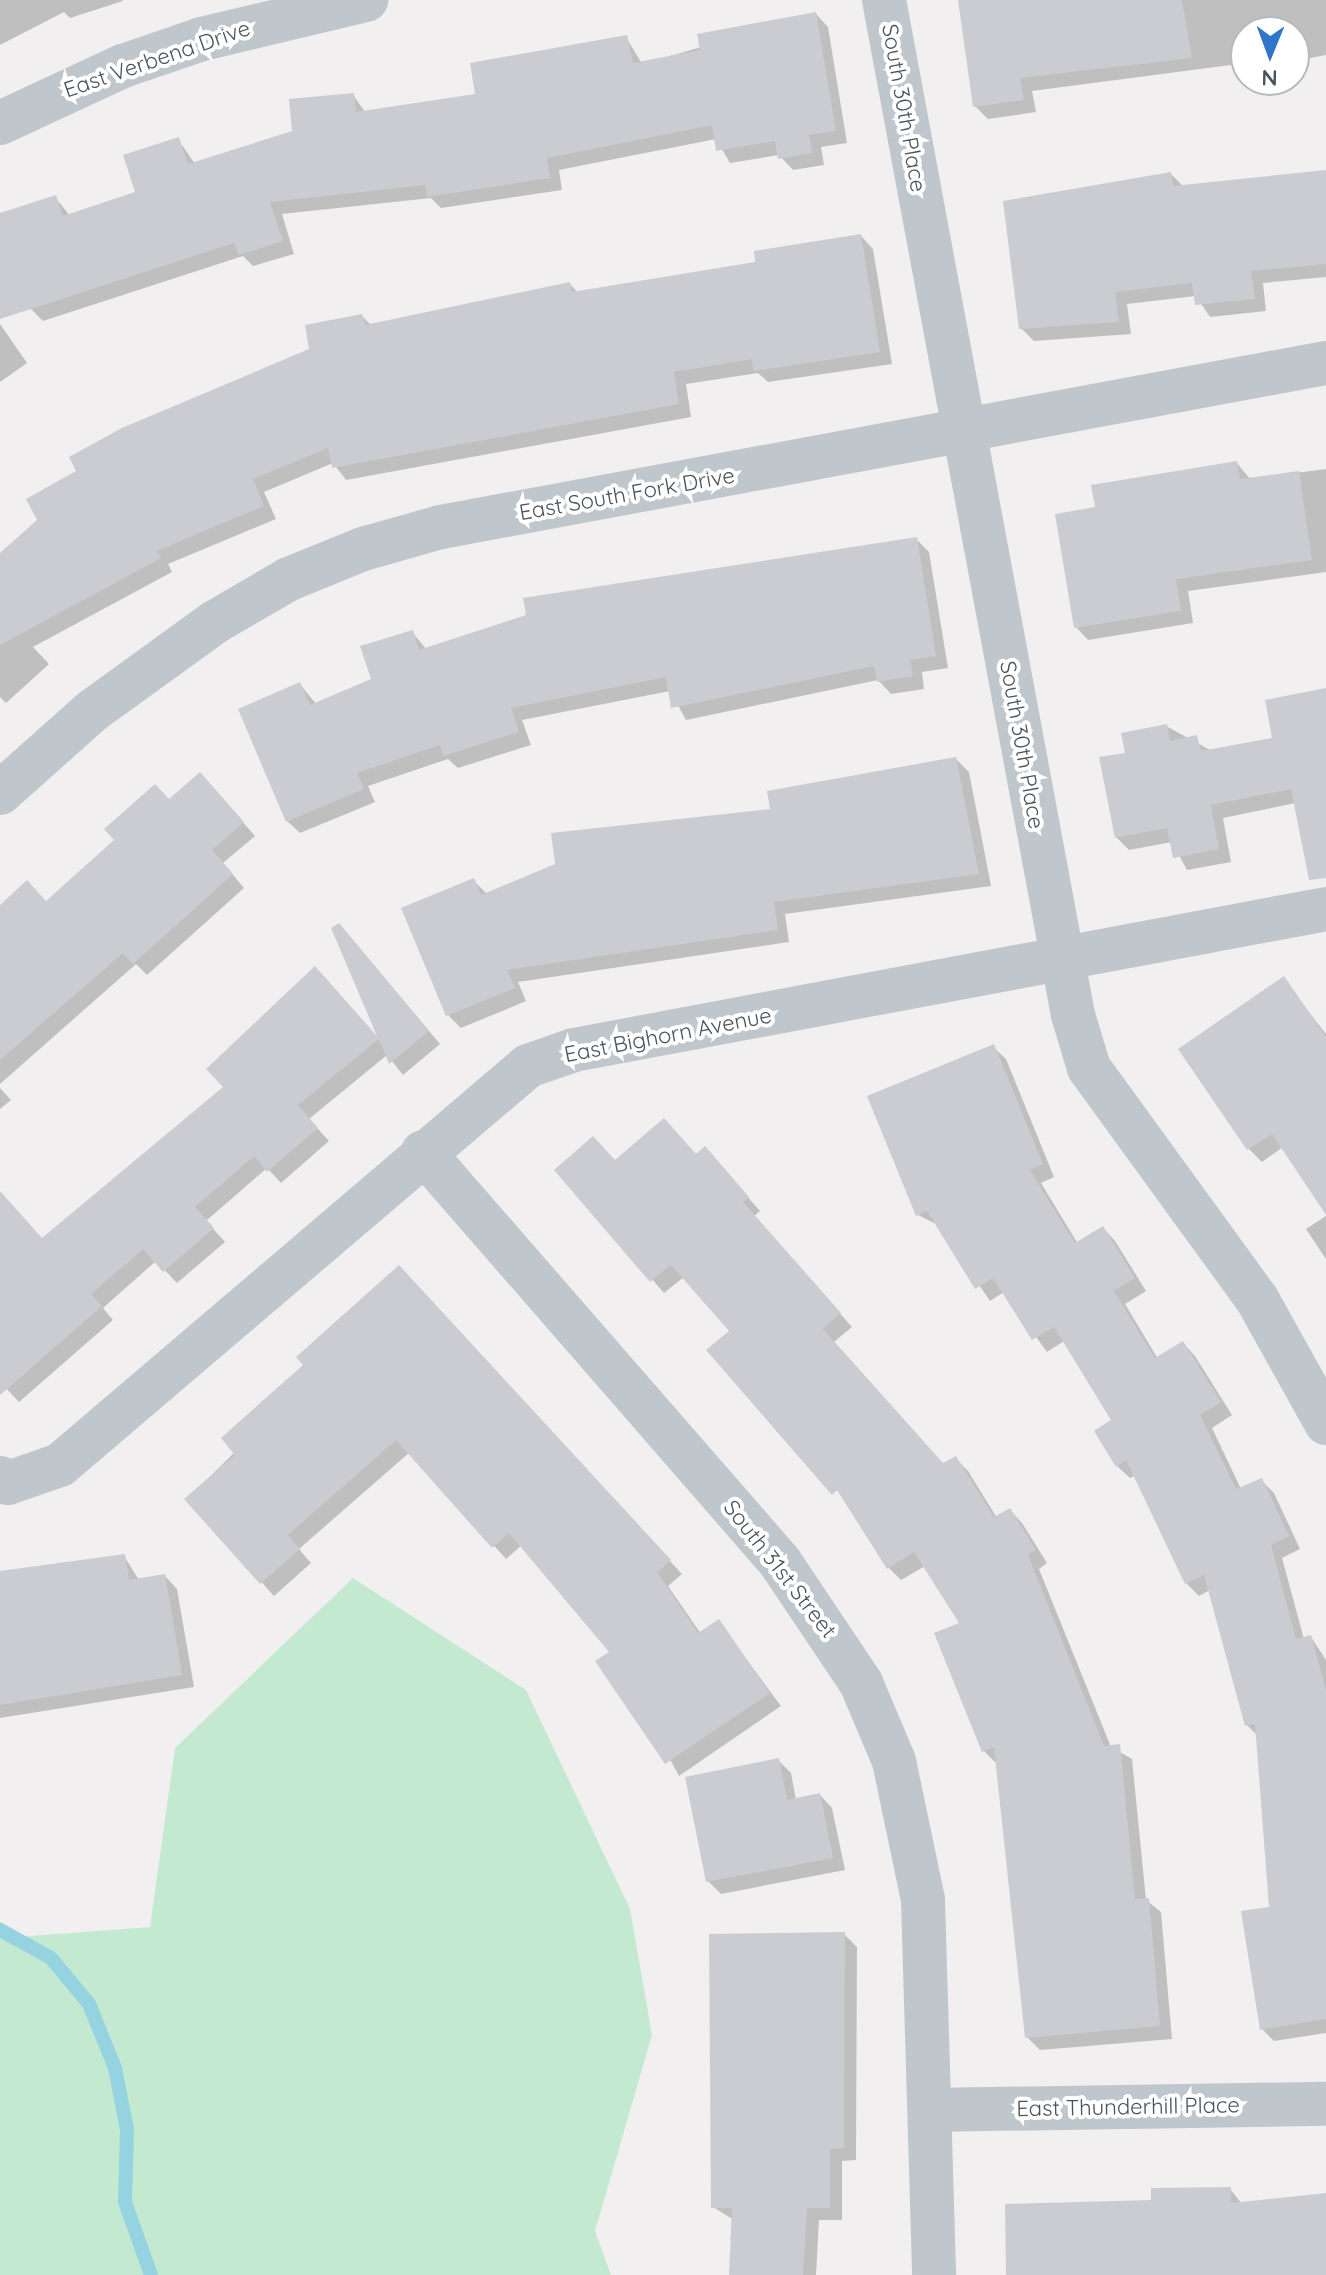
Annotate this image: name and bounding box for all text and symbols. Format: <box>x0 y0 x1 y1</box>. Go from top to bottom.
street label: East Verbena Drive <box>60 15 254 103</box>
north arrow <box>1230 16 1310 96</box>
street label: South 30th Place <box>876 22 932 194</box>
text: N <box>1261 64 1278 92</box>
street label: East South Fork Drive <box>517 462 737 526</box>
street label: South 30th Place <box>994 659 1050 831</box>
street label: East Bighorn Avenue <box>562 1002 774 1068</box>
street label: South 31st Street <box>718 1495 842 1643</box>
street label: East Thunderhill Place <box>1016 2092 1240 2122</box>

